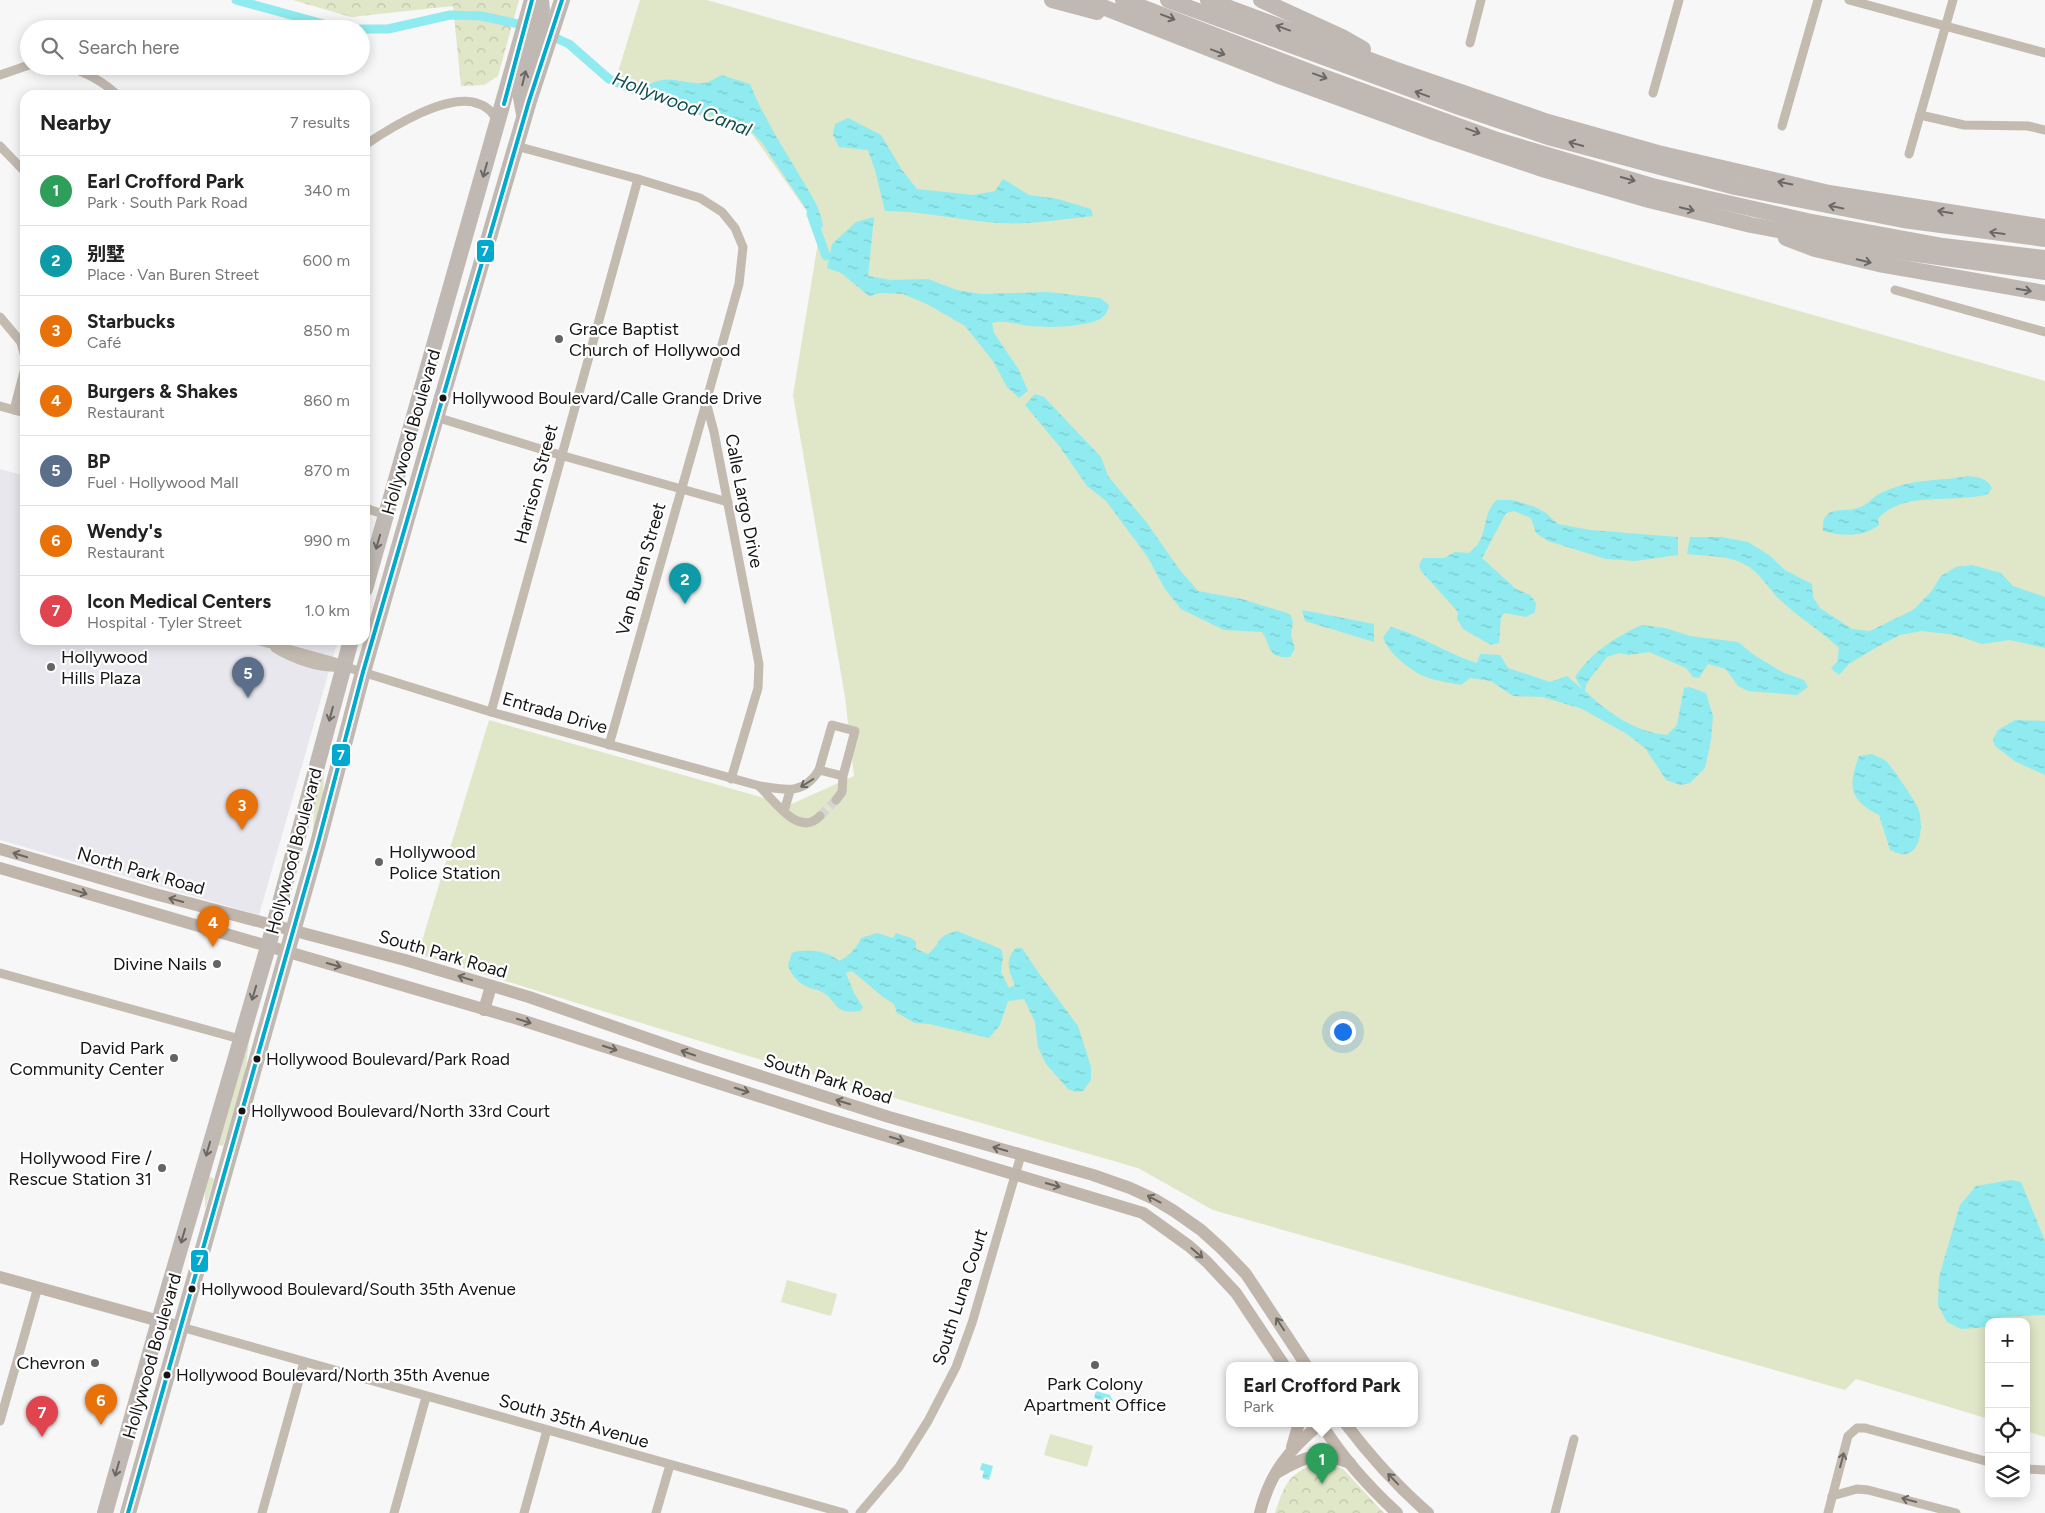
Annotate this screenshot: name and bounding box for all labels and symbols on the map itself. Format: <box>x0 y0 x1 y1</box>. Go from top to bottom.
one-way arrow <box>1160 13 1175 23</box>
one-way arrow <box>1276 23 1291 32</box>
one-way arrow <box>1210 48 1225 57</box>
water label: Hollywood Canal <box>609 67 756 141</box>
one-way arrow <box>520 71 529 87</box>
one-way arrow <box>1312 72 1327 81</box>
one-way arrow <box>1415 89 1430 98</box>
one-way arrow <box>1464 127 1480 136</box>
one-way arrow <box>1569 139 1585 149</box>
one-way arrow <box>480 161 490 177</box>
one-way arrow <box>1620 174 1636 184</box>
one-way arrow <box>1777 178 1793 188</box>
one-way arrow <box>1829 202 1845 211</box>
one-way arrow <box>1679 205 1695 214</box>
one-way arrow <box>1937 207 1953 217</box>
one-way arrow <box>1989 227 2005 237</box>
line badge: 7 <box>476 239 495 263</box>
text: 7 <box>481 243 489 260</box>
one-way arrow <box>1856 257 1872 266</box>
one-way arrow <box>2016 286 2032 296</box>
place label: Grace Baptist Church of Hollywood <box>569 318 741 361</box>
marker: Grace Baptist Church of Hollywood <box>553 333 565 345</box>
street label: Hollywood Boulevard <box>377 347 445 517</box>
place label: Hollywood Boulevard/Calle Grande Drive <box>452 388 762 408</box>
marker: Hollywood Boulevard/Calle Grande Drive <box>438 393 448 403</box>
street label: Harrison Street <box>509 422 563 546</box>
street label: Calle Largo Drive <box>720 432 768 570</box>
street label: Van Buren Street <box>612 500 671 638</box>
one-way arrow <box>373 534 383 550</box>
pin: 2 <box>669 563 701 604</box>
place label: Hollywood Hills Plaza <box>61 646 148 689</box>
pin: 5 <box>232 657 264 698</box>
marker: Hollywood Hills Plaza <box>45 661 57 673</box>
street label: Entrada Drive <box>500 687 610 739</box>
one-way arrow <box>325 705 335 721</box>
line badge: 7 <box>331 743 351 767</box>
text: 7 <box>337 747 345 764</box>
street label: Hollywood Boulevard <box>261 766 327 936</box>
one-way arrow <box>800 779 814 789</box>
pin: 3 <box>226 789 258 830</box>
place label: Hollywood Police Station <box>389 841 500 884</box>
street label: North Park Road <box>75 842 207 900</box>
one-way arrow <box>12 849 28 859</box>
marker: Hollywood Police Station <box>373 856 385 868</box>
one-way arrow <box>72 887 88 897</box>
one-way arrow <box>168 894 184 904</box>
pin: 4 <box>197 906 229 947</box>
street label: South Park Road <box>376 925 510 983</box>
place label: Divine Nails <box>113 953 207 975</box>
marker: Divine Nails <box>211 958 223 970</box>
one-way arrow <box>326 961 342 971</box>
one-way arrow <box>458 973 474 983</box>
one-way arrow <box>248 985 258 1001</box>
one-way arrow <box>516 1017 532 1027</box>
your location <box>1330 1019 1356 1045</box>
place label: David Park Community Center <box>9 1037 164 1080</box>
one-way arrow <box>602 1044 618 1054</box>
one-way arrow <box>680 1048 696 1057</box>
place label: Hollywood Boulevard/Park Road <box>266 1049 510 1069</box>
street label: South Park Road <box>761 1049 895 1109</box>
marker: David Park Community Center <box>168 1052 180 1064</box>
marker: Hollywood Boulevard/Park Road <box>252 1054 262 1064</box>
one-way arrow <box>733 1086 749 1096</box>
one-way arrow <box>835 1097 851 1106</box>
place label: Hollywood Boulevard/North 33rd Court <box>251 1101 550 1121</box>
marker: Hollywood Boulevard/North 33rd Court <box>237 1106 247 1116</box>
one-way arrow <box>888 1134 904 1144</box>
one-way arrow <box>203 1141 212 1157</box>
one-way arrow <box>992 1144 1008 1154</box>
place label: Hollywood Fire / Rescue Station 31 <box>8 1147 152 1190</box>
marker: Hollywood Fire / Rescue Station 31 <box>156 1162 168 1174</box>
one-way arrow <box>1044 1181 1060 1190</box>
one-way arrow <box>1147 1194 1162 1203</box>
street label: South Luna Court <box>928 1226 992 1368</box>
one-way arrow <box>178 1228 187 1244</box>
one-way arrow <box>1191 1248 1204 1259</box>
line badge: 7 <box>190 1249 209 1273</box>
text: 7 <box>196 1252 204 1269</box>
street label: Hollywood Boulevard <box>118 1271 186 1441</box>
place label: Hollywood Boulevard/South 35th Avenue <box>201 1279 516 1299</box>
marker: Hollywood Boulevard/South 35th Avenue <box>187 1284 197 1294</box>
one-way arrow <box>1275 1318 1285 1332</box>
place label: Chevron <box>16 1352 85 1374</box>
marker: Chevron <box>89 1357 101 1369</box>
marker: Park Colony Apartment Office <box>1089 1359 1101 1371</box>
place label: Hollywood Boulevard/North 35th Avenue <box>176 1365 490 1385</box>
marker: Hollywood Boulevard/North 35th Avenue <box>162 1370 172 1380</box>
place label: Park Colony Apartment Office <box>1024 1373 1166 1416</box>
pin: 6 <box>85 1384 117 1425</box>
street label: South 35th Avenue <box>496 1389 652 1453</box>
pin: 7 <box>26 1396 58 1437</box>
pin: 1 <box>1306 1443 1338 1484</box>
one-way arrow <box>1837 1453 1847 1469</box>
one-way arrow <box>112 1460 122 1476</box>
one-way arrow <box>1387 1473 1399 1486</box>
one-way arrow <box>1901 1495 1917 1505</box>

